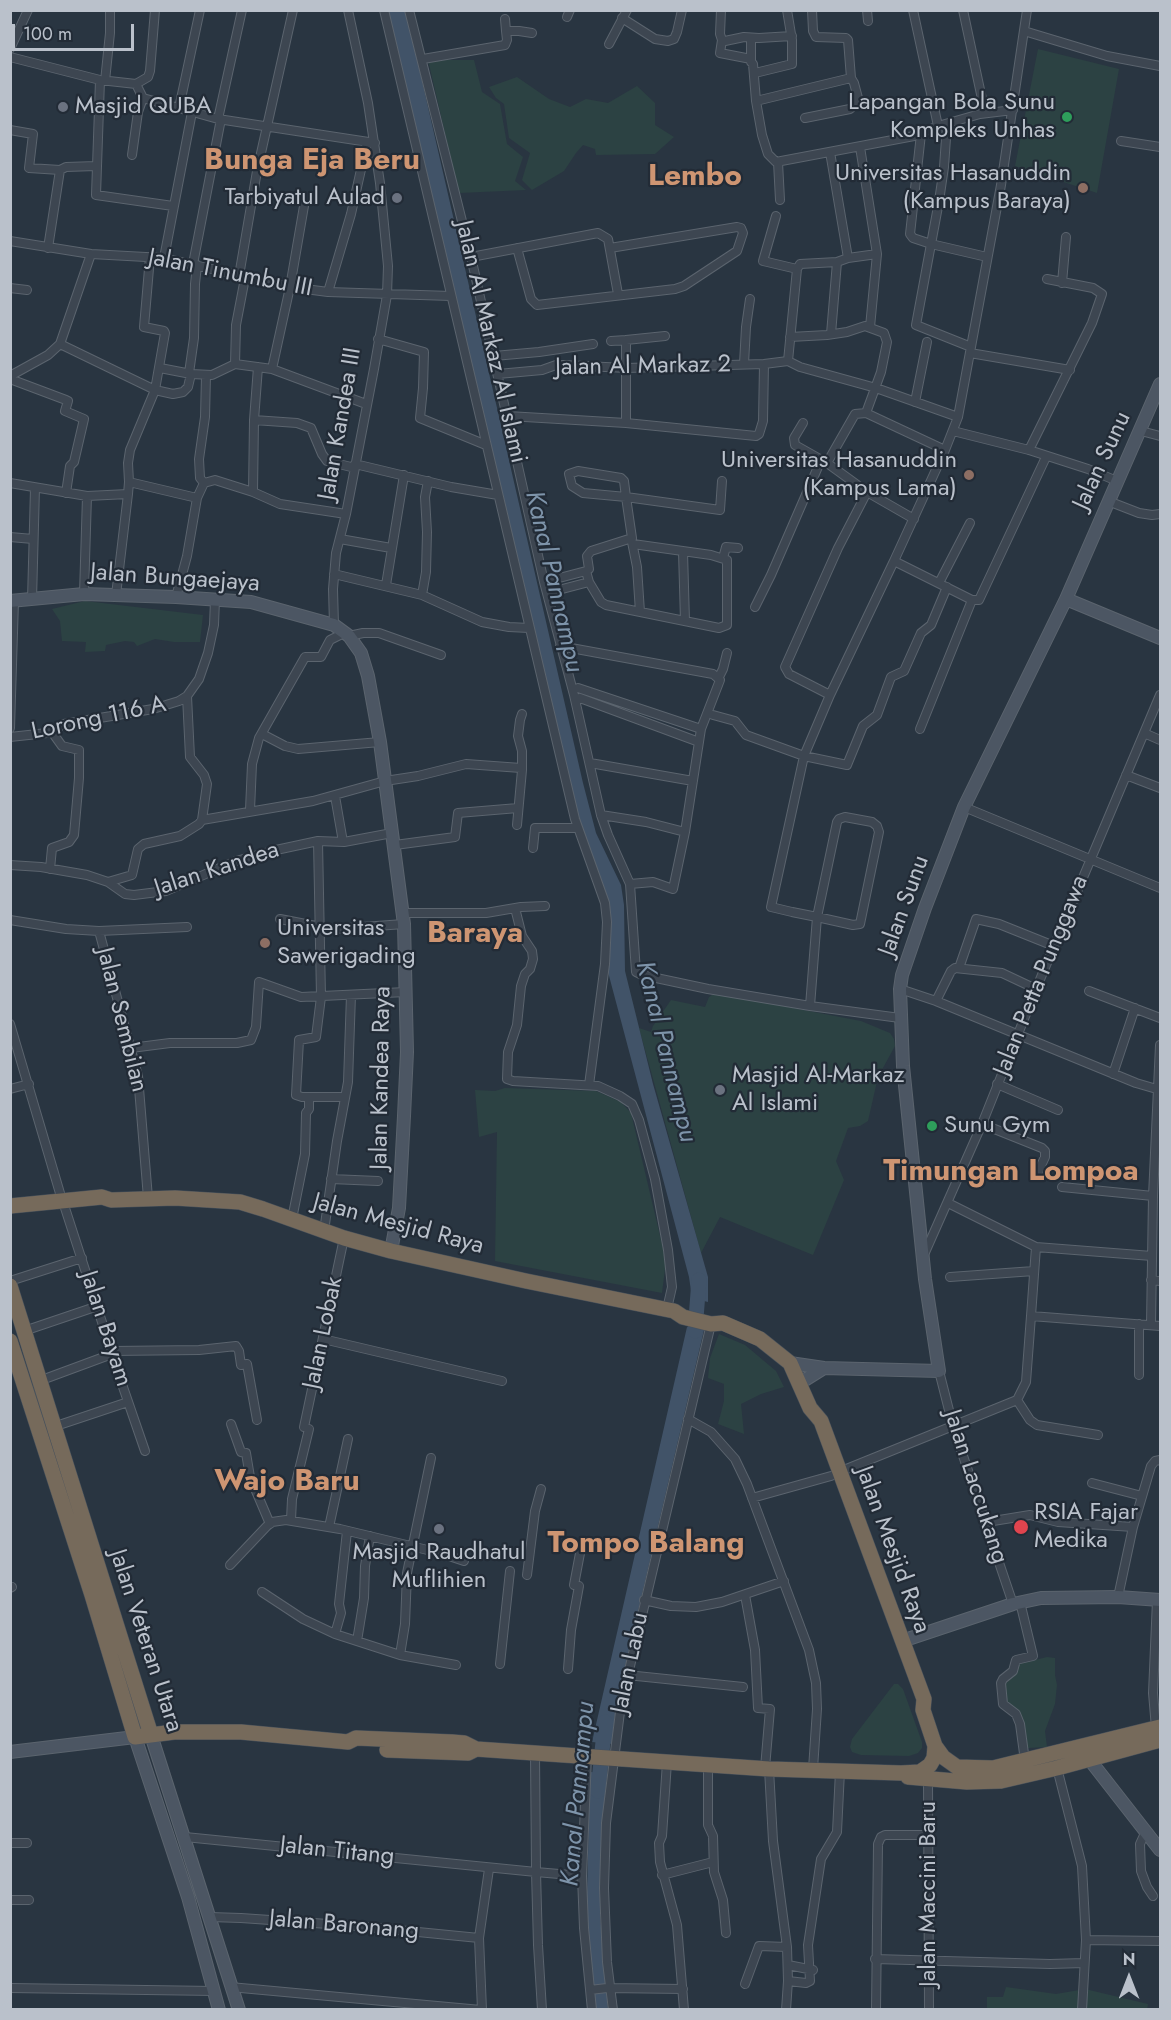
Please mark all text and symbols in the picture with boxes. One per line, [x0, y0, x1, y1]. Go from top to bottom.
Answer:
scale bar [15, 12, 136, 50]
text: 100 m [23, 21, 72, 47]
place label: Lapangan Bola Sunu Kompleks Unhas [848, 89, 1055, 145]
place label: Masjid QUBA [75, 93, 212, 121]
marker: Masjid QUBA [56, 100, 70, 114]
marker: Lapangan Bola Sunu Kompleks Unhas [1060, 110, 1074, 124]
district label: Bunga Eja Beru [204, 144, 420, 180]
district label: Lembo [648, 160, 742, 196]
place label: Universitas Hasanuddin (Kampus Baraya) [835, 160, 1071, 216]
marker: Universitas Hasanuddin (Kampus Baraya) [1076, 181, 1090, 195]
place label: Tarbiyatul Aulad [225, 184, 385, 212]
marker: Tarbiyatul Aulad [390, 191, 404, 205]
street label: Jalan Al Markaz Al Islami [448, 218, 532, 466]
street label: Jalan Tinumbu III [145, 244, 315, 304]
street label: Jalan Kandea III [313, 346, 369, 502]
street label: Jalan Al Markaz 2 [555, 351, 731, 383]
street label: Jalan Sunu [1068, 407, 1138, 515]
place label: Universitas Hasanuddin (Kampus Lama) [721, 447, 957, 503]
marker: Universitas Hasanuddin (Kampus Lama) [962, 468, 976, 482]
water label: Kanal Pannampu [517, 488, 589, 676]
street label: Jalan Bungaejaya [89, 559, 261, 599]
street label: Lorong 116 A [29, 691, 169, 747]
street label: Jalan Kandea [151, 836, 283, 904]
street label: Jalan Sunu [873, 852, 937, 960]
street label: Jalan Petta Punggawa [989, 872, 1095, 1080]
place label: Universitas Sawerigading [277, 915, 416, 971]
district label: Baraya [427, 917, 523, 953]
marker: Universitas Sawerigading [258, 936, 272, 950]
street label: Jalan Sembilan [89, 945, 153, 1095]
water label: Kanal Pannampu [627, 958, 703, 1146]
street label: Jalan Kandea Raya [366, 986, 398, 1170]
place label: Masjid Al-Markaz Al Islami [732, 1062, 905, 1118]
marker: Masjid Al-Markaz Al Islami [713, 1083, 727, 1097]
place label: Sunu Gym [944, 1112, 1050, 1140]
marker: Sunu Gym [925, 1119, 939, 1133]
district label: Timungan Lompoa [883, 1155, 1139, 1191]
street label: Jalan Mesjid Raya [309, 1188, 487, 1262]
street label: Jalan Bayam [73, 1268, 137, 1390]
street label: Jalan Lobak [298, 1274, 350, 1392]
street label: Jalan Laccukang [937, 1406, 1013, 1568]
street label: Jalan Mesjid Raya [848, 1463, 936, 1637]
district label: Wajo Baru [214, 1465, 360, 1501]
place label: RSIA Fajar Medika [1034, 1499, 1138, 1555]
marker: RSIA Fajar Medika [1012, 1518, 1030, 1536]
marker: Masjid Raudhatul Muflihien [432, 1522, 446, 1536]
district label: Tompo Balang [547, 1527, 745, 1563]
place label: Masjid Raudhatul Muflihien [352, 1539, 526, 1595]
street label: Jalan Veteran Utara [102, 1546, 188, 1736]
street label: Jalan Labu [606, 1610, 656, 1716]
water label: Kanal Pannampu [555, 1700, 603, 1888]
street label: Jalan Maccini Baru [915, 1801, 943, 1987]
street label: Jalan Titang [278, 1832, 396, 1872]
street label: Jalan Baronang [268, 1905, 420, 1947]
north arrow [1099, 1948, 1159, 2008]
text: N [1123, 1948, 1135, 1971]

